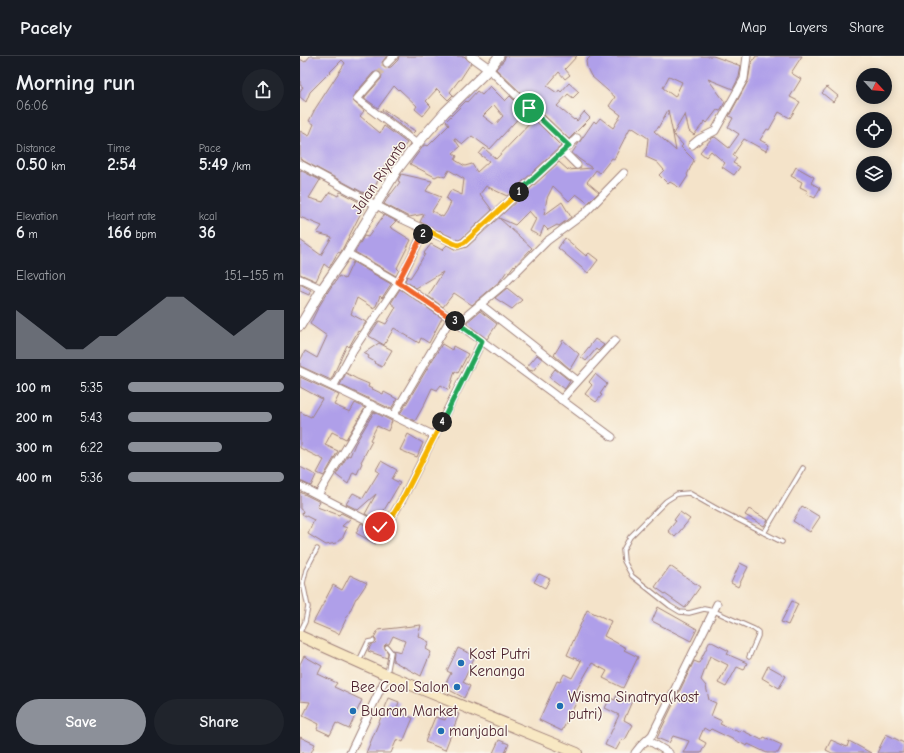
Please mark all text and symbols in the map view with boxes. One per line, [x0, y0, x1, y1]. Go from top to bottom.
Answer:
text: Pacely [20, 17, 72, 39]
text: Map [740, 19, 767, 36]
text: Layers [789, 19, 827, 36]
text: Share [849, 19, 884, 36]
north arrow [856, 68, 892, 104]
map controls [856, 68, 892, 192]
button: share [242, 69, 284, 111]
text: Morning run [16, 70, 135, 96]
pin [512, 91, 546, 125]
icon: arrive [518, 97, 540, 119]
text: 06:06 [16, 98, 48, 113]
button: locate [856, 112, 892, 148]
street label: Jalan Riyanto [348, 136, 410, 218]
text: Distance [16, 142, 55, 155]
text: Time [107, 142, 130, 155]
text: Pace [199, 142, 221, 155]
text: 0.50 [16, 155, 48, 174]
text: 2:54 [107, 155, 136, 174]
text: 5:49 [199, 155, 228, 174]
button: layers [856, 156, 892, 192]
text: km [48, 160, 66, 173]
text: /km [228, 160, 251, 173]
pin: 1 [509, 182, 529, 202]
text: 1 [517, 185, 521, 198]
text: Elevation [16, 210, 58, 223]
text: Heart rate [107, 210, 156, 223]
text: kcal [199, 210, 217, 223]
text: 6 [16, 223, 25, 242]
text: 166 [107, 223, 132, 242]
text: 36 [199, 223, 216, 242]
pin: 2 [413, 224, 433, 244]
text: 2 [420, 227, 426, 240]
text: m [25, 228, 38, 241]
text: bpm [132, 228, 156, 241]
text: Elevation [16, 268, 66, 283]
text: 151–155 m [225, 268, 284, 283]
pin: 3 [445, 311, 465, 331]
text: 3 [452, 314, 458, 327]
text: 100 m [16, 380, 51, 395]
text: 5:35 [80, 380, 103, 395]
text: 200 m [16, 410, 52, 425]
text: 5:43 [80, 410, 102, 425]
pin: 4 [432, 412, 452, 432]
text: 4 [439, 415, 445, 428]
text: 300 m [16, 440, 52, 455]
text: 6:22 [80, 440, 103, 455]
text: 400 m [16, 470, 52, 485]
text: 5:36 [80, 470, 103, 485]
pin [363, 510, 397, 544]
icon: check [369, 516, 391, 538]
place label: Kost Putri Kenanga [469, 645, 531, 680]
marker: Kost Putri Kenanga [456, 658, 466, 668]
place label: Bee Cool Salon [351, 678, 449, 696]
marker: Bee Cool Salon [452, 682, 462, 692]
place label: Wisma Sinatrya(kost putri) [568, 688, 699, 723]
button: Save [16, 699, 146, 745]
button: Share [154, 699, 284, 745]
marker: Wisma Sinatrya(kost putri) [555, 701, 565, 711]
place label: Buaran Market [361, 702, 458, 720]
marker: Buaran Market [348, 706, 358, 716]
place label: manjabal [449, 722, 508, 740]
marker: manjabal [436, 726, 446, 736]

